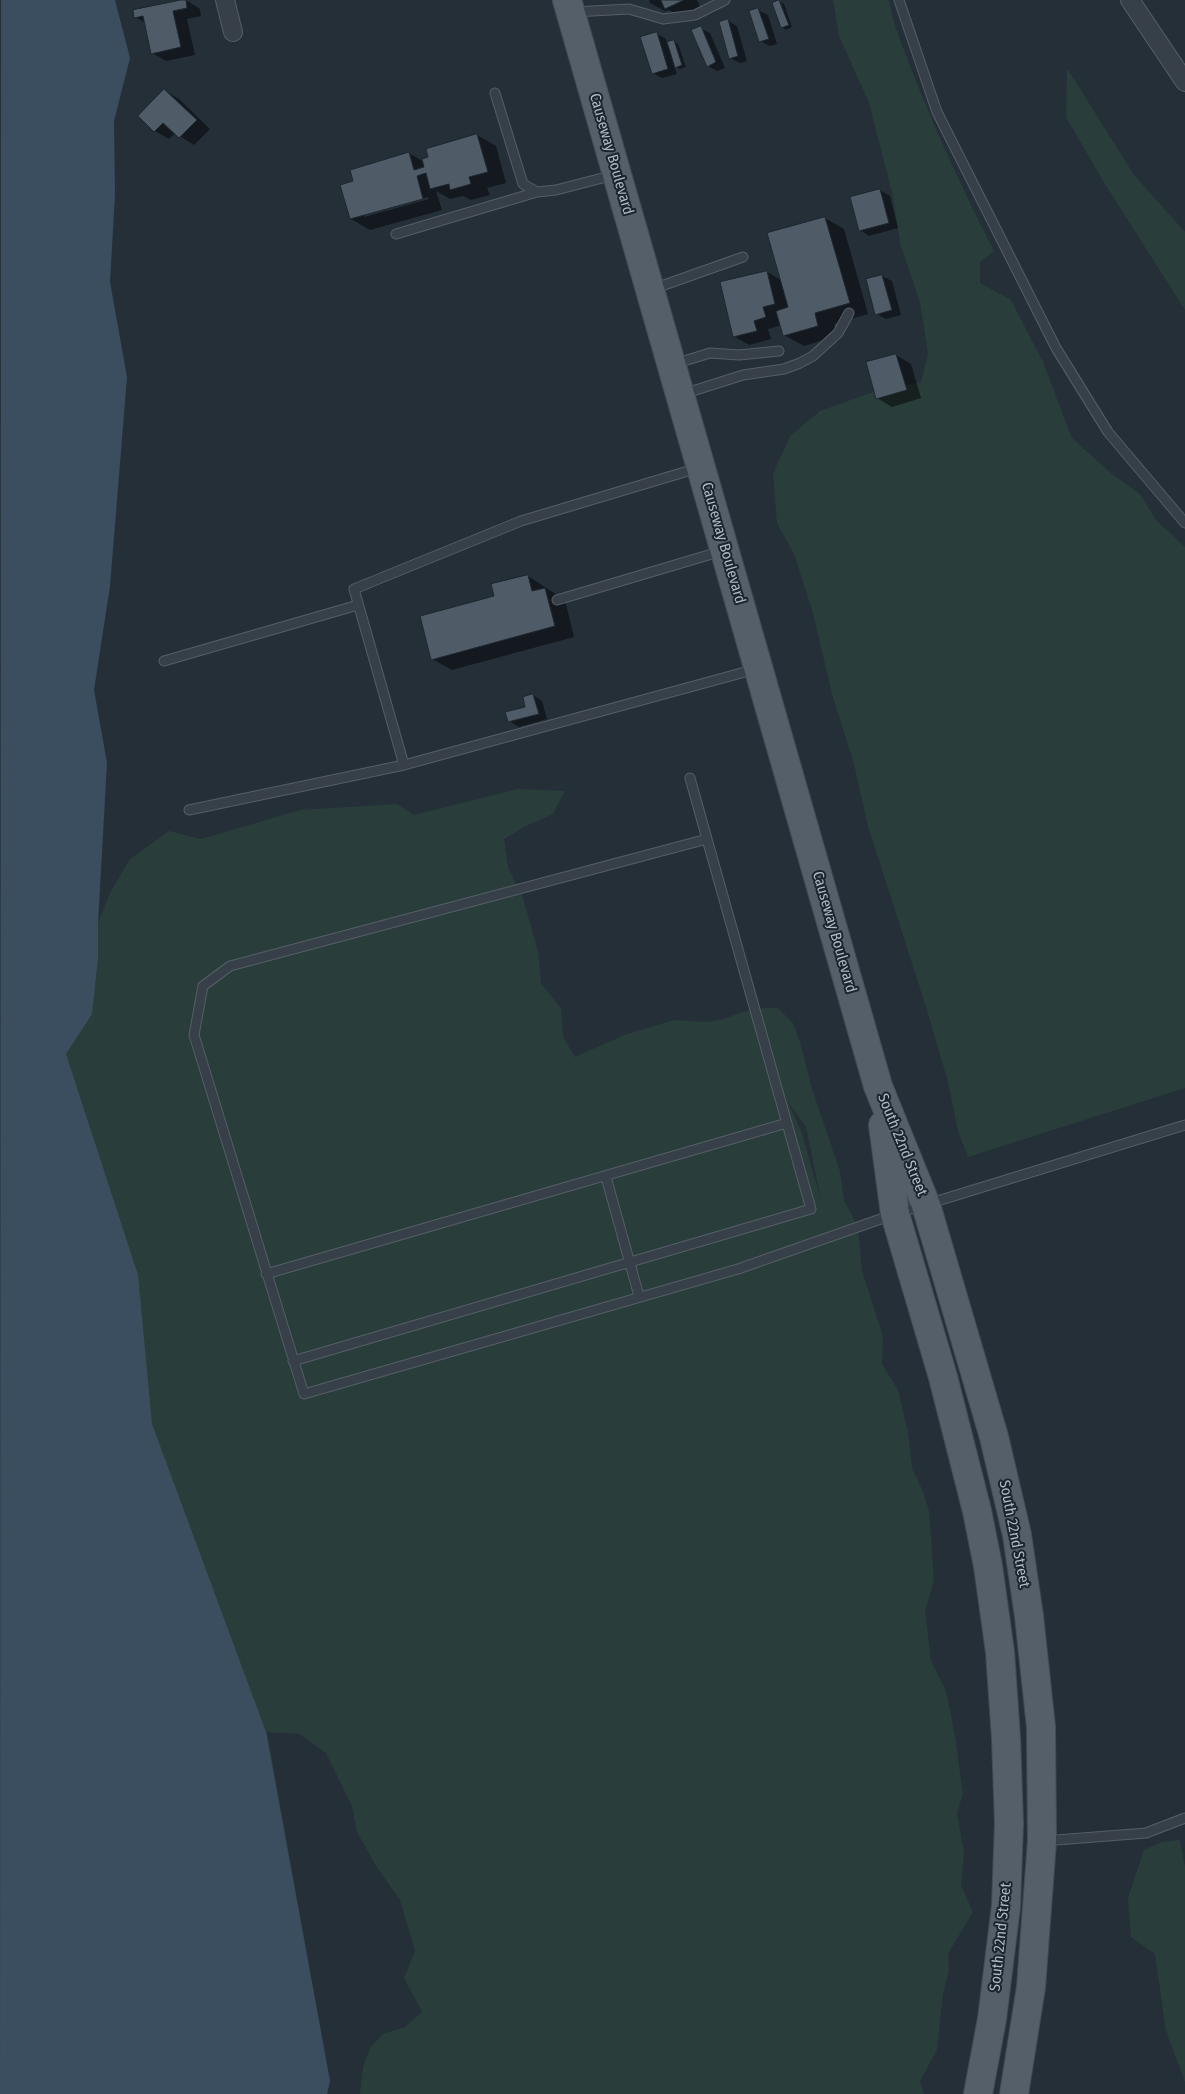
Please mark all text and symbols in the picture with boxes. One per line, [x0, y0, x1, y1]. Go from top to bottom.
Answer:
street label: Causeway Boulevard [585, 91, 637, 217]
street label: Causeway Boulevard [697, 480, 749, 606]
street label: Causeway Boulevard [808, 869, 860, 995]
street label: South 22nd Street [873, 1091, 931, 1199]
street label: South 22nd Street [995, 1479, 1033, 1589]
street label: South 22nd Street [986, 1882, 1016, 1992]

